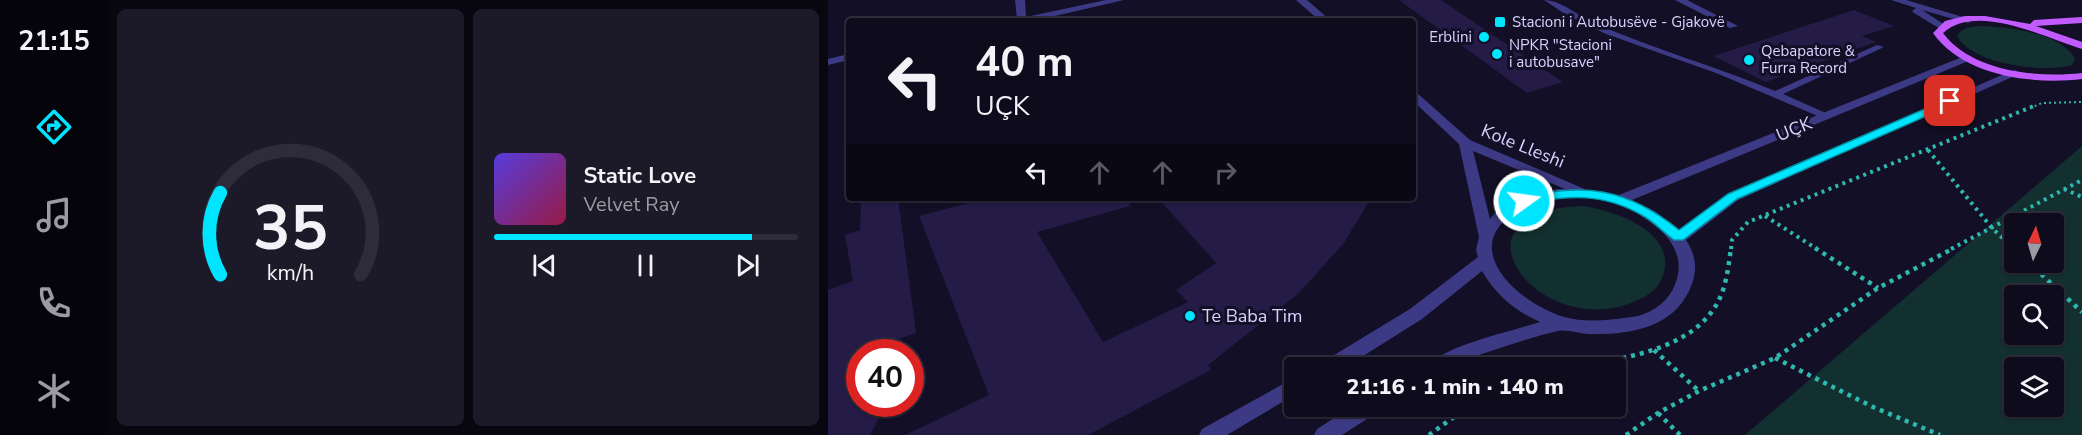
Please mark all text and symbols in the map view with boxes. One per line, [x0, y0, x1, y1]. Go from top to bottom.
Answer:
place label: Stacioni i Autobusëve - Gjakovë [1512, 12, 1725, 32]
marker: Stacioni i Autobusëve - Gjakovë [1493, 15, 1507, 29]
text: 21:15 [18, 23, 90, 60]
place label: Erblini [1429, 27, 1472, 47]
marker: Erblini [1477, 30, 1491, 44]
text: 40 m [975, 34, 1074, 91]
place label: NPKR "Stacioni i autobusave" [1509, 35, 1612, 72]
place label: Qebapatore & Furra Record [1761, 41, 1855, 78]
icon: left [876, 42, 954, 120]
marker: NPKR "Stacioni i autobusave" [1490, 47, 1504, 61]
marker: Qebapatore & Furra Record [1742, 53, 1756, 67]
pin [1924, 75, 1975, 126]
icon: arrive [1933, 84, 1966, 117]
text: UÇK [975, 88, 1030, 125]
icon: directions [33, 106, 75, 148]
street label: UÇK [1773, 111, 1816, 147]
street label: Kole Lleshi [1478, 118, 1568, 174]
icon: left [1020, 156, 1053, 189]
icon: ahead [1083, 156, 1116, 189]
icon: ahead [1146, 156, 1179, 189]
icon: right [1209, 156, 1242, 189]
text: Static Love [584, 161, 696, 191]
position arrow [1492, 169, 1556, 233]
text: 35 [253, 186, 328, 271]
text: Velvet Ray [584, 191, 680, 218]
icon: music [33, 194, 75, 236]
north arrow [2004, 213, 2064, 273]
map controls [2004, 213, 2064, 417]
icon: previous [528, 249, 561, 282]
icon: pause [629, 249, 662, 282]
icon: next [731, 249, 764, 282]
text: km/h [267, 258, 314, 288]
icon: phone [33, 282, 75, 324]
button: search [2004, 285, 2064, 345]
place label: Te Baba Tim [1202, 304, 1302, 328]
marker: Te Baba Tim [1183, 309, 1197, 323]
speed limit sign: 40 [846, 339, 924, 417]
button: layers [2004, 357, 2064, 417]
icon: climate [33, 370, 75, 412]
text: 21:16 · 1 min · 140 m [1346, 372, 1564, 402]

